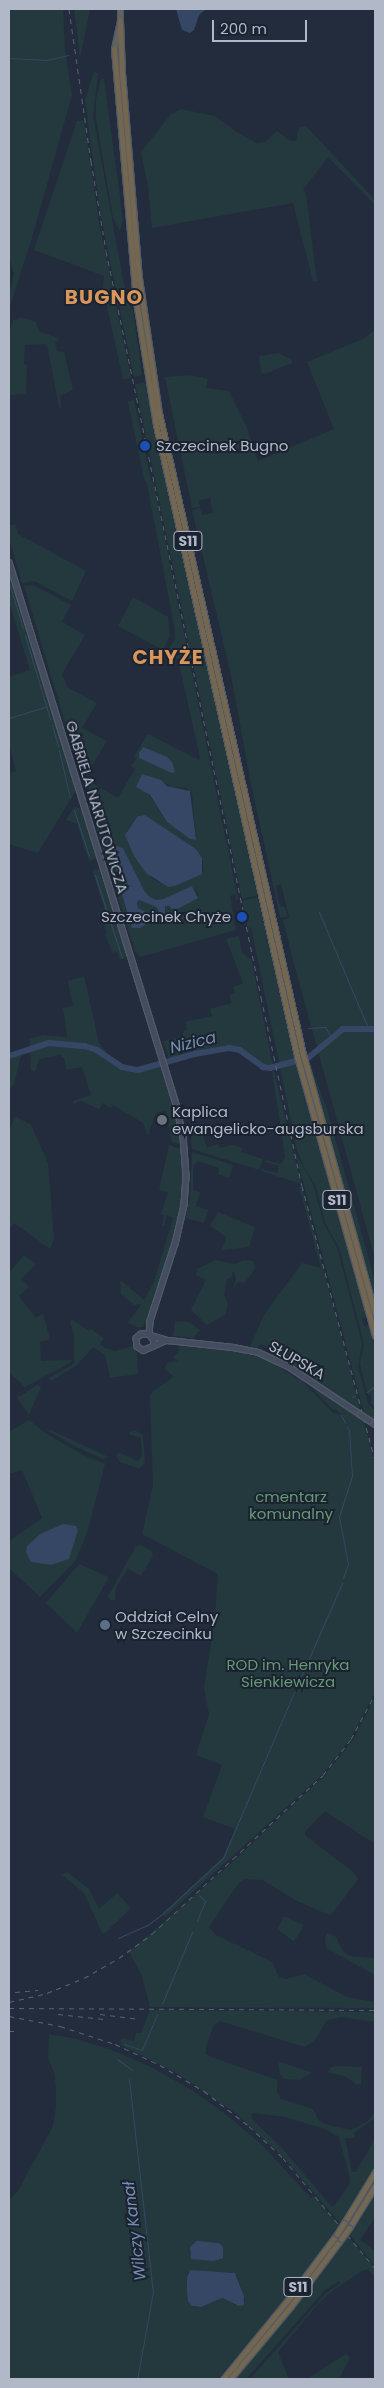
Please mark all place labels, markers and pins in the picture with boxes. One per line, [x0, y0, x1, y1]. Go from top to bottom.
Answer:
place label: Szczecinek Bugno [156, 437, 288, 455]
marker: Szczecinek Bugno [138, 439, 152, 453]
place label: Szczecinek Chyże [101, 908, 231, 926]
marker: Szczecinek Chyże [235, 910, 249, 924]
place label: Kaplica ewangelicko-augsburska [172, 1102, 364, 1137]
marker: Kaplica ewangelicko-augsburska [156, 1114, 168, 1126]
place label: Oddział Celny w Szczecinku [115, 1607, 218, 1642]
marker: Oddział Celny w Szczecinku [99, 1619, 111, 1631]

